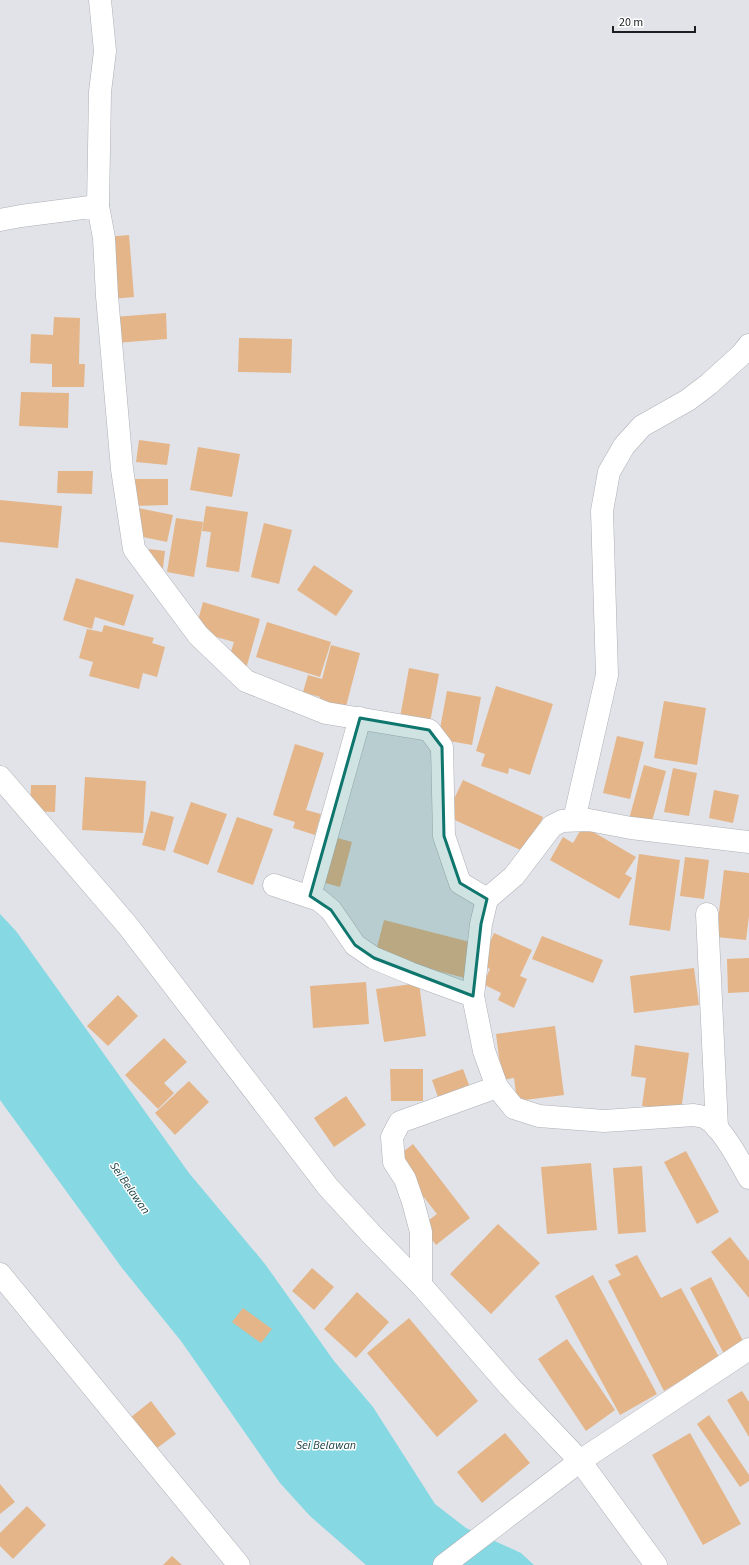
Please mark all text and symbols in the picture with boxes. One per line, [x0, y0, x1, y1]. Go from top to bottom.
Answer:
scale bar [613, 8, 695, 34]
text: 20 m [619, 14, 643, 31]
water label: Sei Belawan [105, 1159, 154, 1218]
water label: Sei Belawan [296, 1437, 356, 1454]

